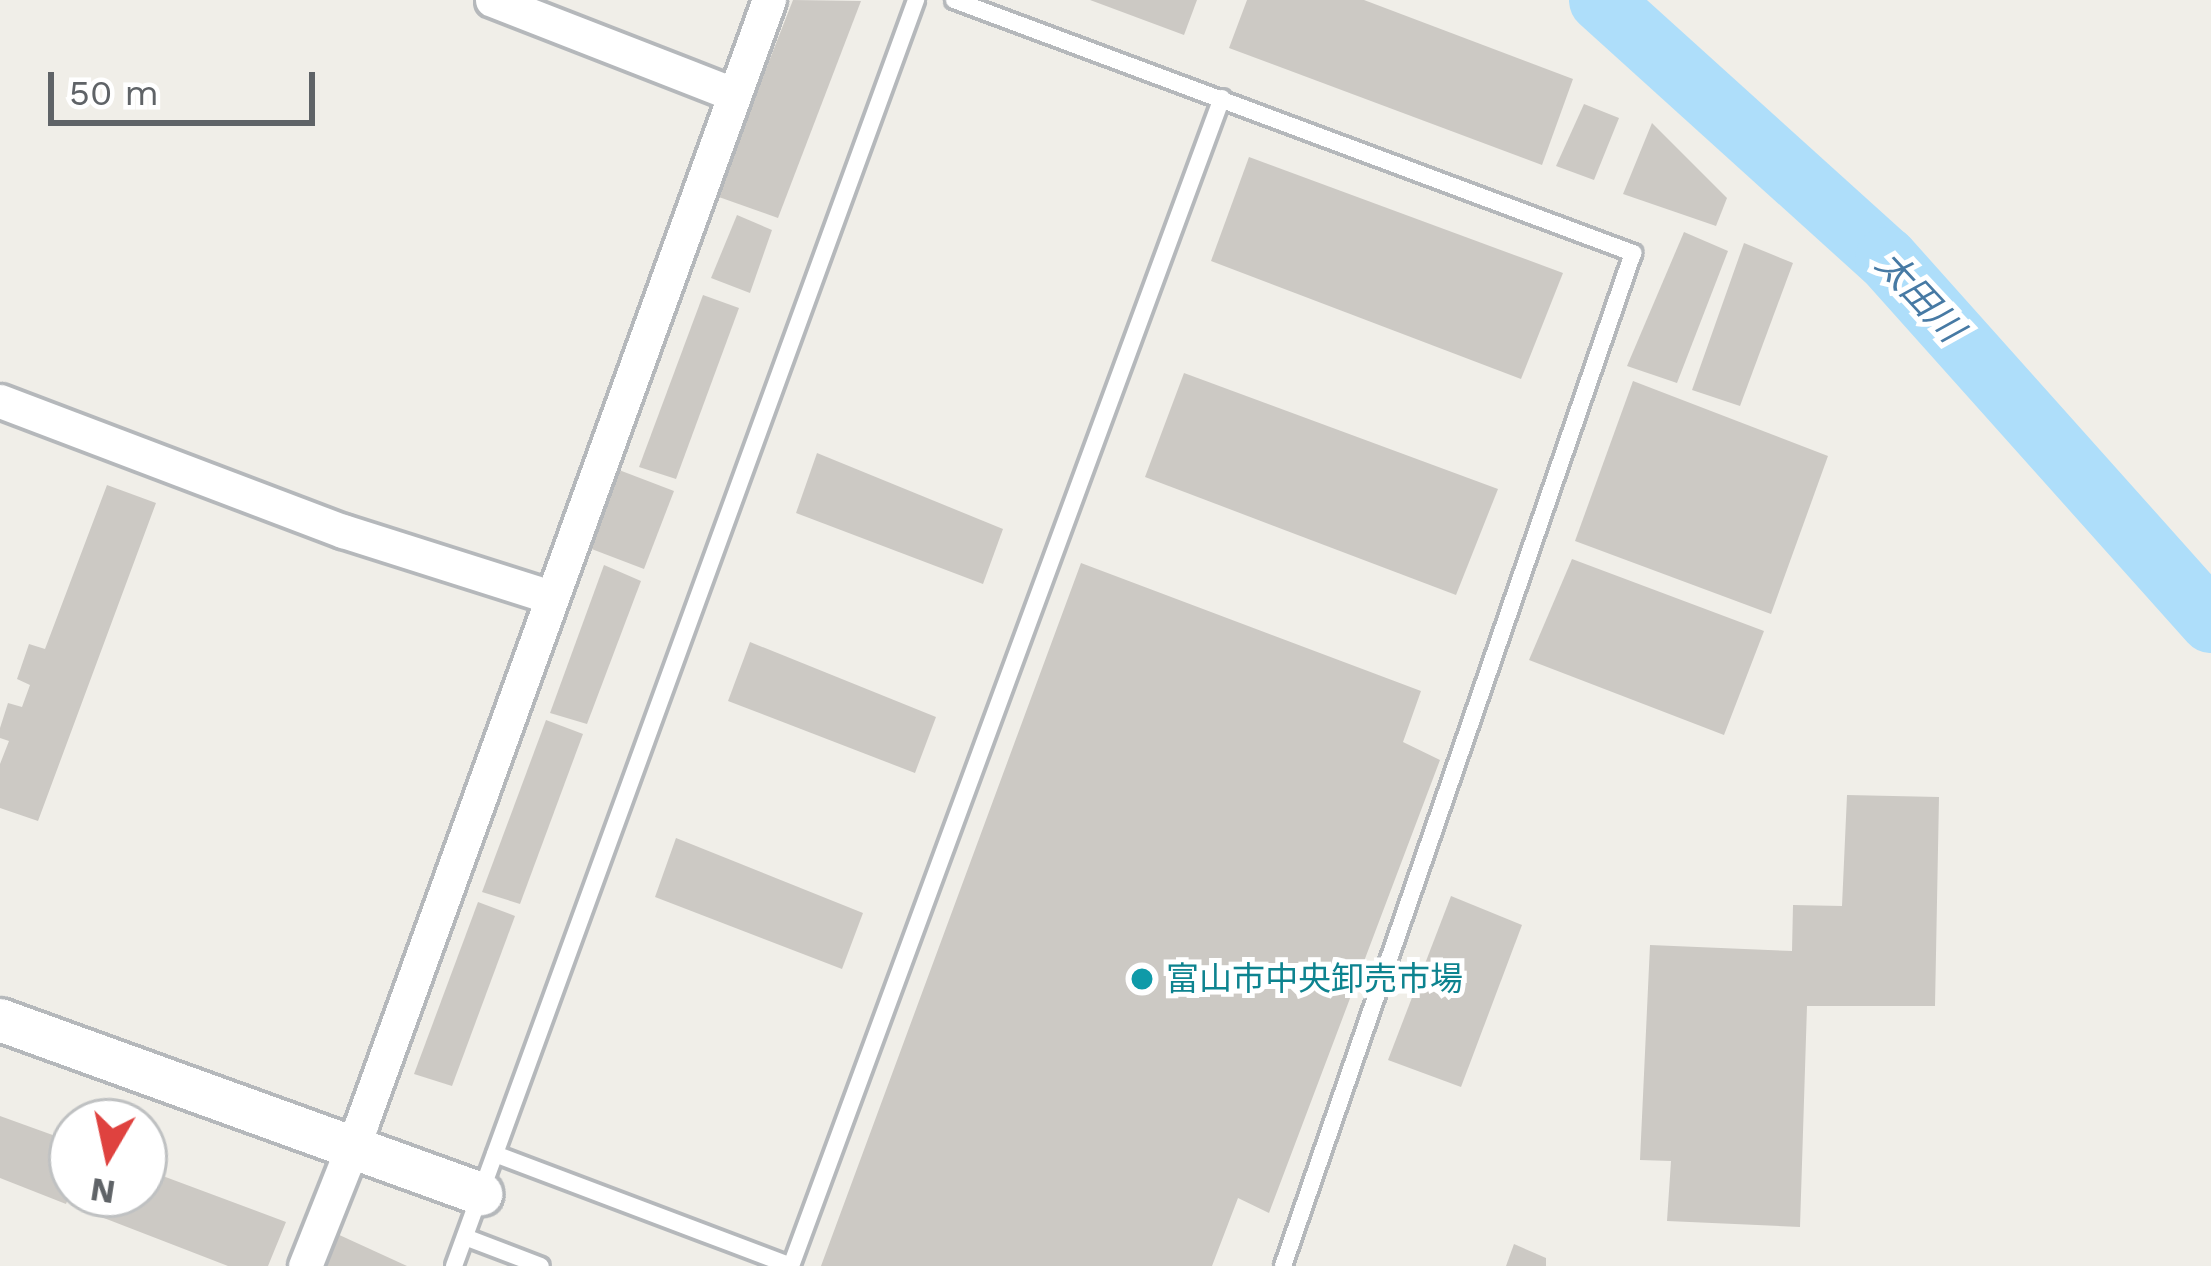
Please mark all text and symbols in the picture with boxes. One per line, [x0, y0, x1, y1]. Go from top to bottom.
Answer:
scale bar [54, 48, 321, 122]
text: 50 m [69, 72, 159, 114]
water label: 太田川 [1866, 243, 1972, 351]
place label: 富山市中央卸売市場 [1166, 959, 1463, 999]
marker: 富山市中央卸売市場 [1129, 966, 1155, 992]
north arrow [48, 1098, 168, 1218]
text: N [88, 1170, 118, 1212]

